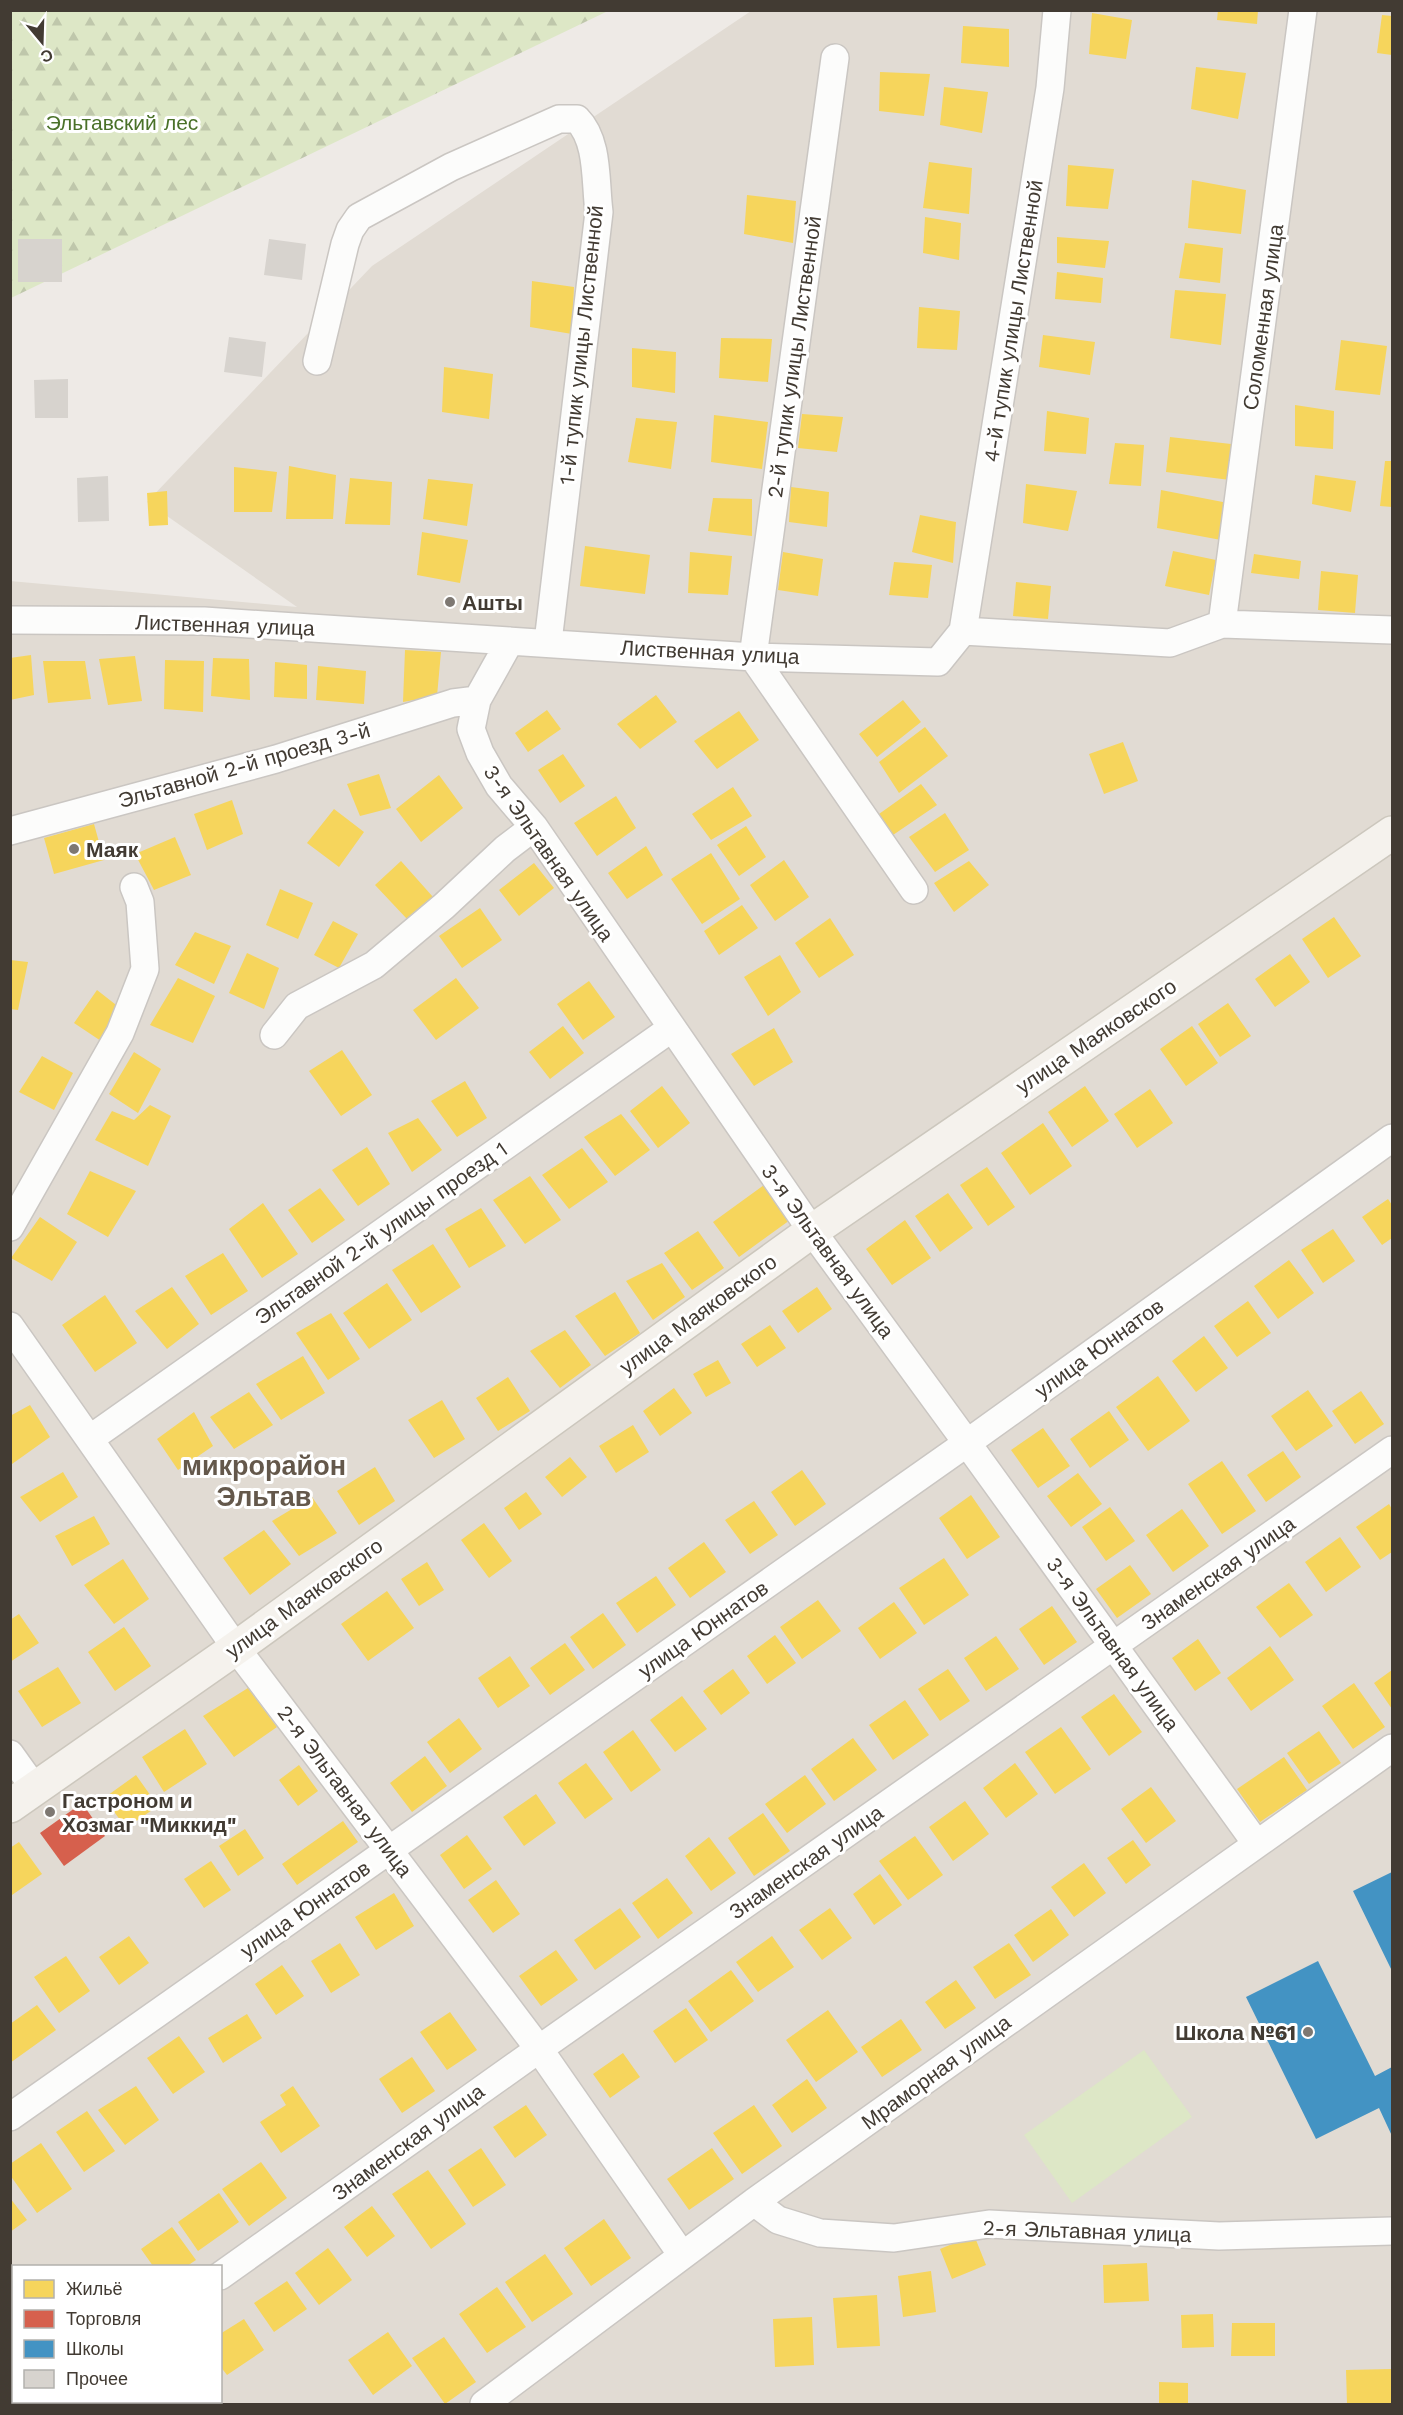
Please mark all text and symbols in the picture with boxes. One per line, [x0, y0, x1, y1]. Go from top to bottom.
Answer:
north arrow [12, 12, 72, 72]
text: С [38, 45, 55, 67]
park label: Эльтавский лес [46, 110, 198, 135]
street label: 4-й тупик улицы Лиственной [978, 178, 1048, 464]
street label: 1-й тупик улицы Лиственной [554, 204, 608, 486]
street label: 2-й тупик улицы Лиственной [762, 214, 826, 500]
street label: Соломенная улица [1238, 222, 1288, 412]
place label: Ашты [462, 590, 523, 615]
marker: Ашты [443, 595, 457, 609]
street label: Лиственная улица [135, 609, 315, 641]
street label: Лиственная улица [620, 635, 801, 669]
street label: Эльтавной 2-й проезд 3-й [115, 717, 373, 813]
street label: 3-я Эльтавная улица [479, 760, 619, 946]
place label: Маяк [86, 837, 139, 862]
marker: Маяк [67, 842, 81, 856]
street label: улица Маяковского [1011, 973, 1181, 1099]
street label: Эльтавной 2-й улицы проезд 1 [250, 1136, 512, 1330]
street label: 3-я Эльтавная улица [756, 1159, 900, 1343]
street label: улица Маяковского [615, 1249, 781, 1379]
street label: улица Юннатов [1030, 1293, 1168, 1403]
district label: микрорайон Эльтав [182, 1450, 346, 1513]
street label: Знаменская улица [1136, 1510, 1300, 1635]
street label: улица Маяковского [221, 1533, 387, 1663]
street label: 3-я Эльтавная улица [1041, 1552, 1185, 1736]
street label: улица Юннатов [633, 1575, 773, 1683]
street label: 2-я Эльтавная улица [272, 1700, 418, 1882]
place label: Гастроном и Хозмаг "Миккид" [62, 1788, 236, 1837]
street label: Знаменская улица [724, 1799, 888, 1924]
marker: Гастроном и Хозмаг "Миккид" [43, 1805, 57, 1819]
street label: улица Юннатов [235, 1855, 375, 1963]
street label: Мраморная улица [857, 2009, 1016, 2134]
place label: Школа №61 [1175, 2020, 1296, 2045]
marker: Школа №61 [1301, 2025, 1315, 2039]
street label: Знаменская улица [327, 2078, 489, 2206]
street label: 2-я Эльтавная улица [982, 2215, 1192, 2247]
legend [12, 2265, 222, 2403]
text: Жильё [66, 2278, 123, 2299]
text: Торговля [66, 2308, 141, 2329]
text: Школы [66, 2338, 124, 2359]
text: Прочее [66, 2368, 128, 2389]

